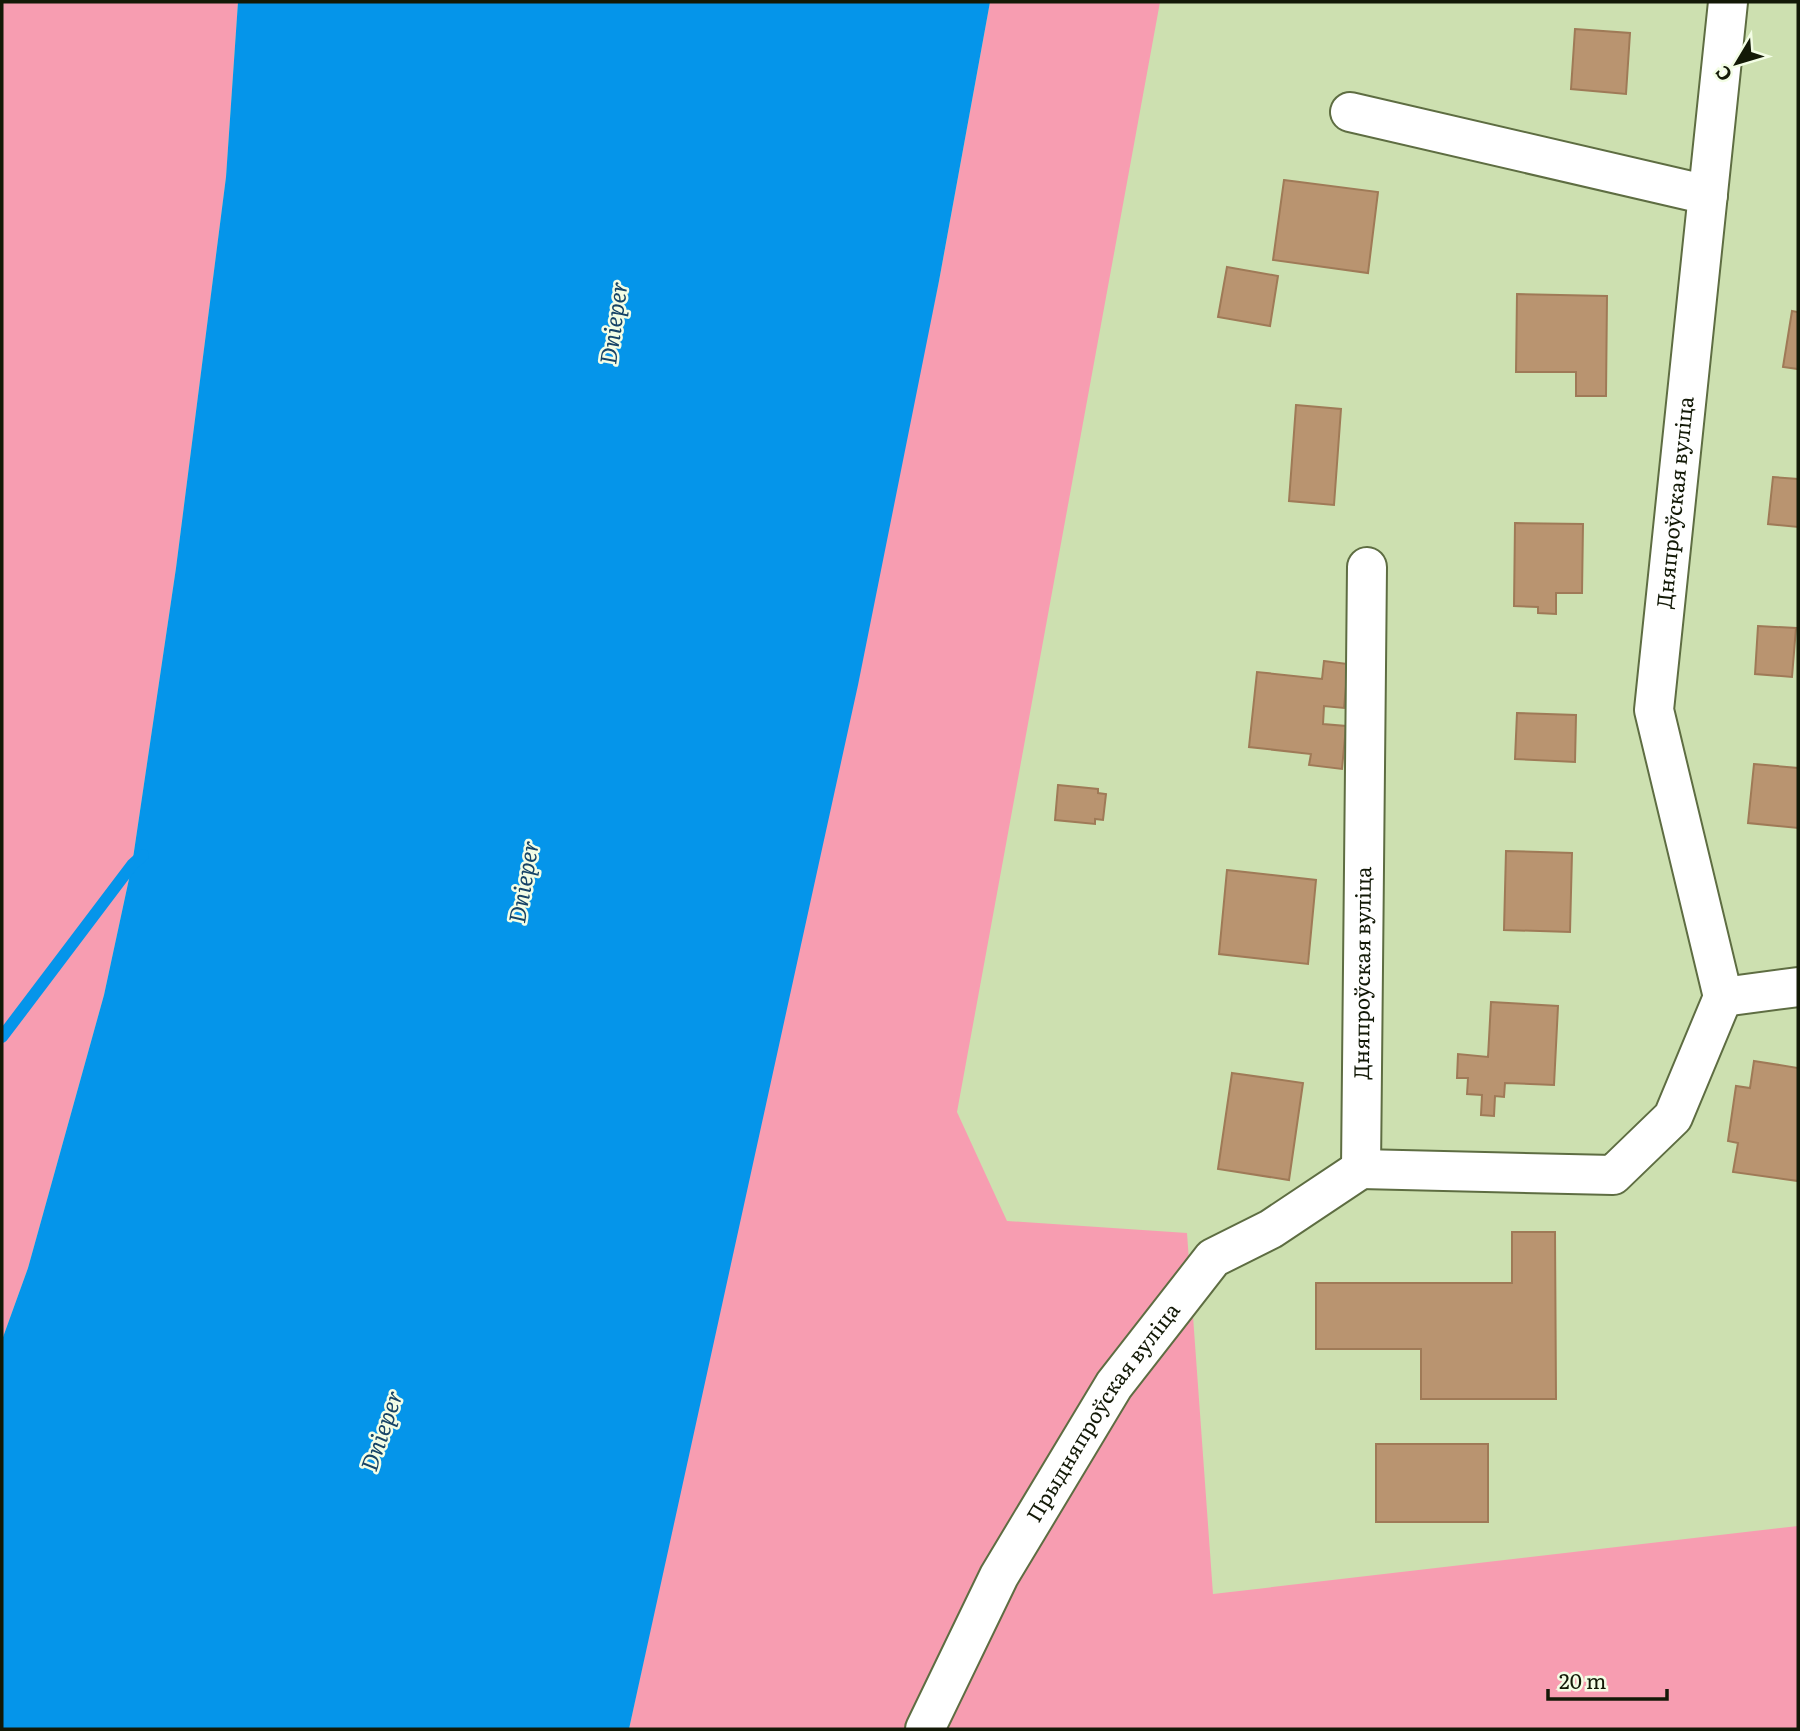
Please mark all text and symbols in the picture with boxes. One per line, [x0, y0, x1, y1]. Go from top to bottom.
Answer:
north arrow [1702, 28, 1772, 98]
text: С [1708, 60, 1738, 88]
water label: Dnieper [589, 279, 635, 366]
street label: Дняпроўская вуліца [1647, 394, 1700, 610]
water label: Dnieper [498, 838, 546, 926]
street label: Дняпроўская вуліца [1344, 866, 1377, 1080]
street label: Прыдняпроўская вуліца [1017, 1294, 1186, 1527]
water label: Dnieper [350, 1385, 410, 1475]
scale bar [1548, 1658, 1667, 1702]
text: 20 m [1559, 1664, 1606, 1695]

